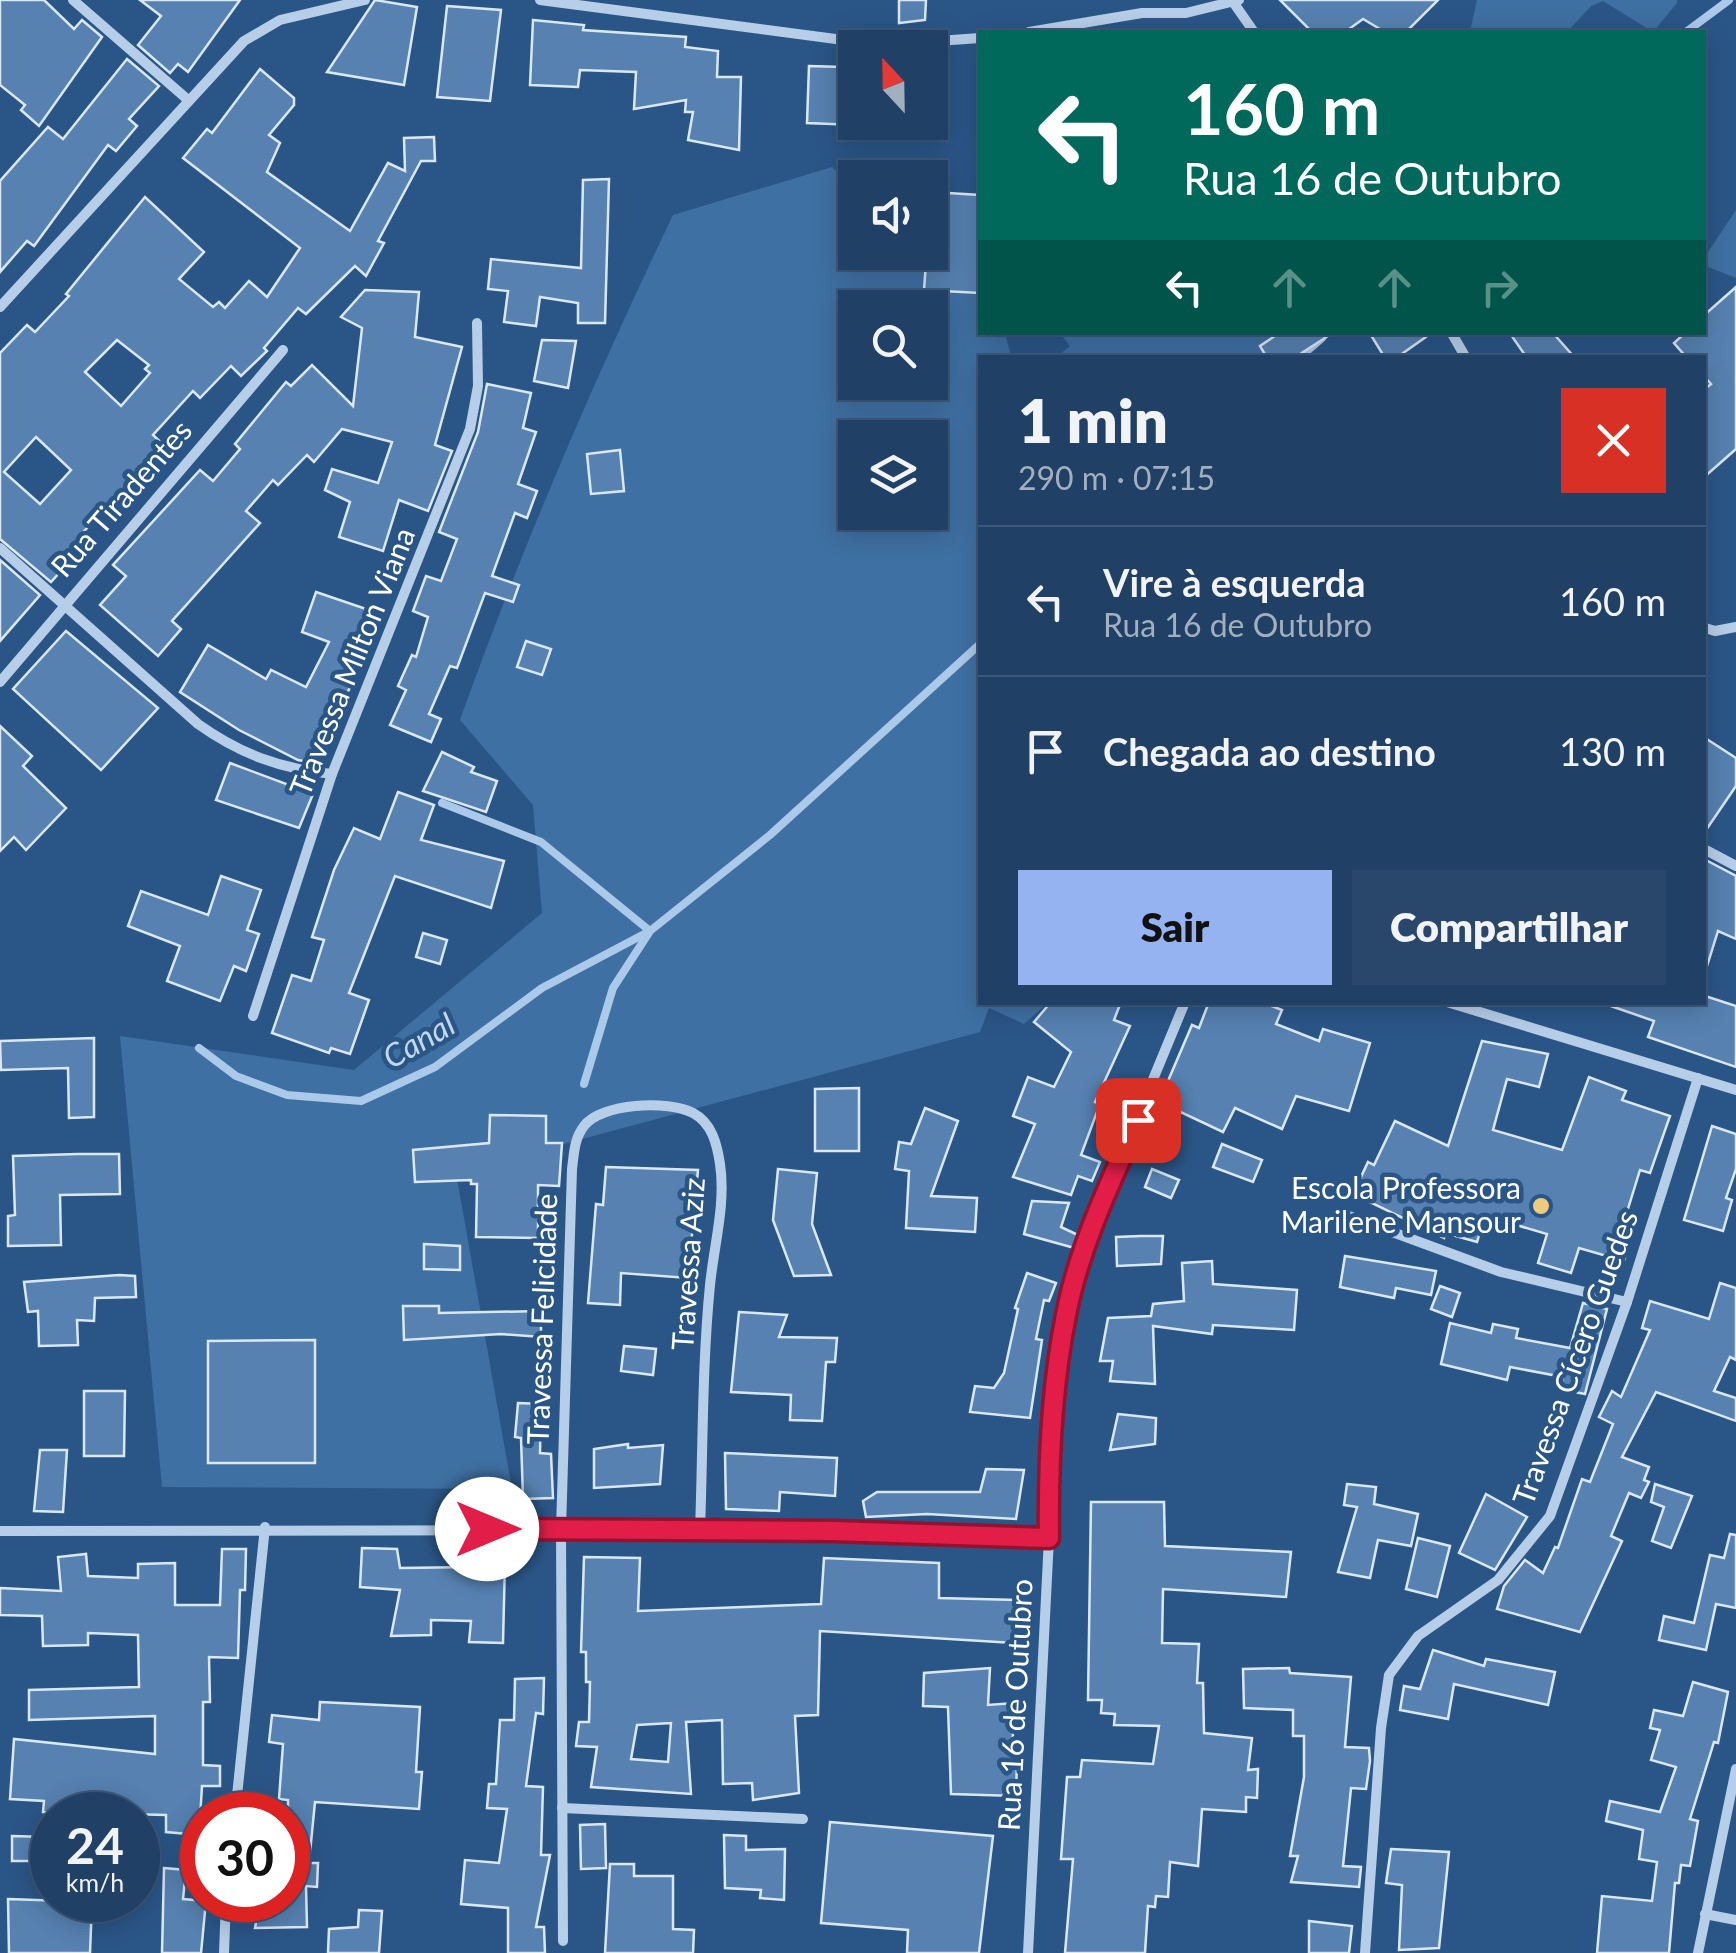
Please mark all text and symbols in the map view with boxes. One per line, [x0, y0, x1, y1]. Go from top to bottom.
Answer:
north arrow [838, 30, 948, 140]
map controls [838, 30, 948, 530]
text: 160 m [1183, 66, 1380, 150]
icon: left [1018, 70, 1148, 200]
text: Rua 16 de Outubro [1183, 151, 1562, 205]
button: sound [838, 160, 948, 270]
icon: left [1157, 260, 1212, 315]
icon: ahead [1262, 260, 1317, 315]
icon: ahead [1367, 260, 1422, 315]
icon: right [1472, 260, 1527, 315]
button: search [838, 290, 948, 400]
text: 1 min [1018, 384, 1168, 456]
button: close [1561, 388, 1666, 493]
street label: Rua Tiradentes [43, 412, 198, 583]
button: layers [838, 420, 948, 530]
text: 290 m · 07:15 [1018, 458, 1215, 497]
street label: Travessa Milton Viana [281, 522, 421, 801]
text: Vire à esquerda [1103, 559, 1366, 605]
icon: left [1018, 574, 1073, 629]
text: 160 m [1559, 578, 1666, 624]
text: Rua 16 de Outubro [1103, 605, 1372, 644]
icon: arrive [1018, 724, 1073, 779]
text: Chegada ao destino [1103, 728, 1436, 774]
text: 130 m [1559, 728, 1666, 774]
button: Sair [1018, 870, 1332, 985]
button: Compartilhar [1352, 870, 1666, 985]
water label: Canal [375, 1004, 461, 1076]
pin [1096, 1078, 1181, 1163]
icon: arrive [1111, 1093, 1166, 1148]
place label: Escola Professora Marilene Mansour [1281, 1169, 1521, 1239]
street label: Travessa Aziz [663, 1176, 711, 1351]
street label: Travessa Felicidade [519, 1193, 563, 1445]
marker: Escola Professora Marilene Mansour [1530, 1195, 1552, 1217]
street label: Travessa Cícero Guedes [1504, 1205, 1644, 1510]
position arrow [435, 1477, 539, 1581]
street label: Rua 16 de Outubro [989, 1578, 1039, 1832]
speed limit sign: 30 [180, 1792, 310, 1922]
text: 24 [66, 1815, 124, 1875]
text: km/h [66, 1867, 124, 1897]

